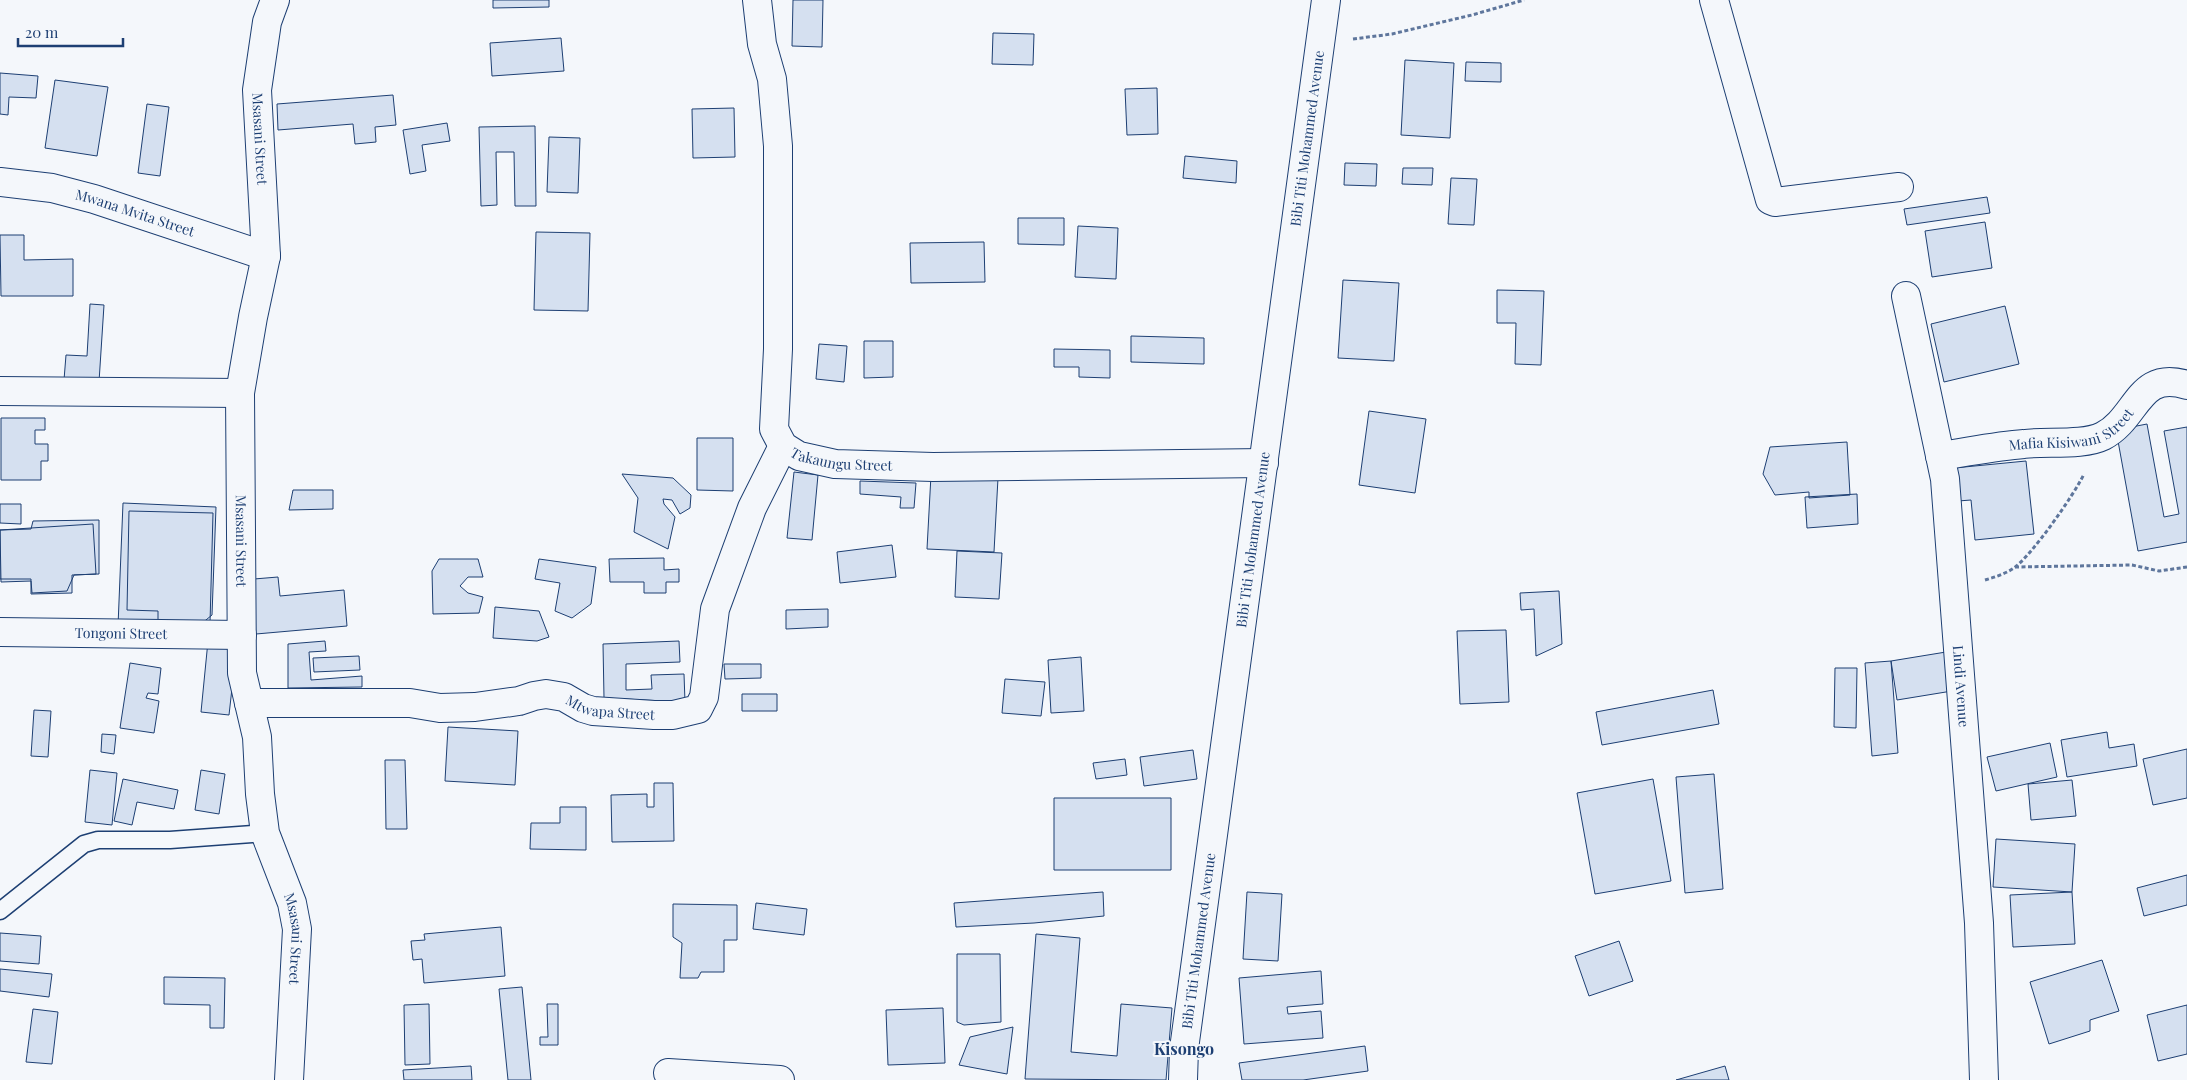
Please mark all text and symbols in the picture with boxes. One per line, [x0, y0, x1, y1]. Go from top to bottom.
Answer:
scale bar [18, 15, 122, 47]
text: 20 m [25, 22, 59, 42]
street label: Bibi Titi Mohammed Avenue [1285, 49, 1328, 227]
street label: Msasani Street [248, 92, 272, 186]
street label: Mwana Mvita Street [73, 185, 198, 241]
street label: Mafia Kisiwani Street [2008, 403, 2138, 454]
street label: Takaungu Street [787, 443, 894, 475]
street label: Bibi Titi Mohammed Avenue [1231, 450, 1274, 629]
street label: Msasani Street [232, 495, 251, 588]
street label: Tongoni Street [75, 623, 168, 643]
street label: Lindi Avenue [1949, 645, 1974, 728]
street label: Mtwapa Street [563, 690, 657, 724]
street label: Bibi Titi Mohammed Avenue [1177, 852, 1219, 1030]
street label: Msasani Street [280, 890, 307, 986]
district label: Kisongo [1154, 1038, 1214, 1059]

